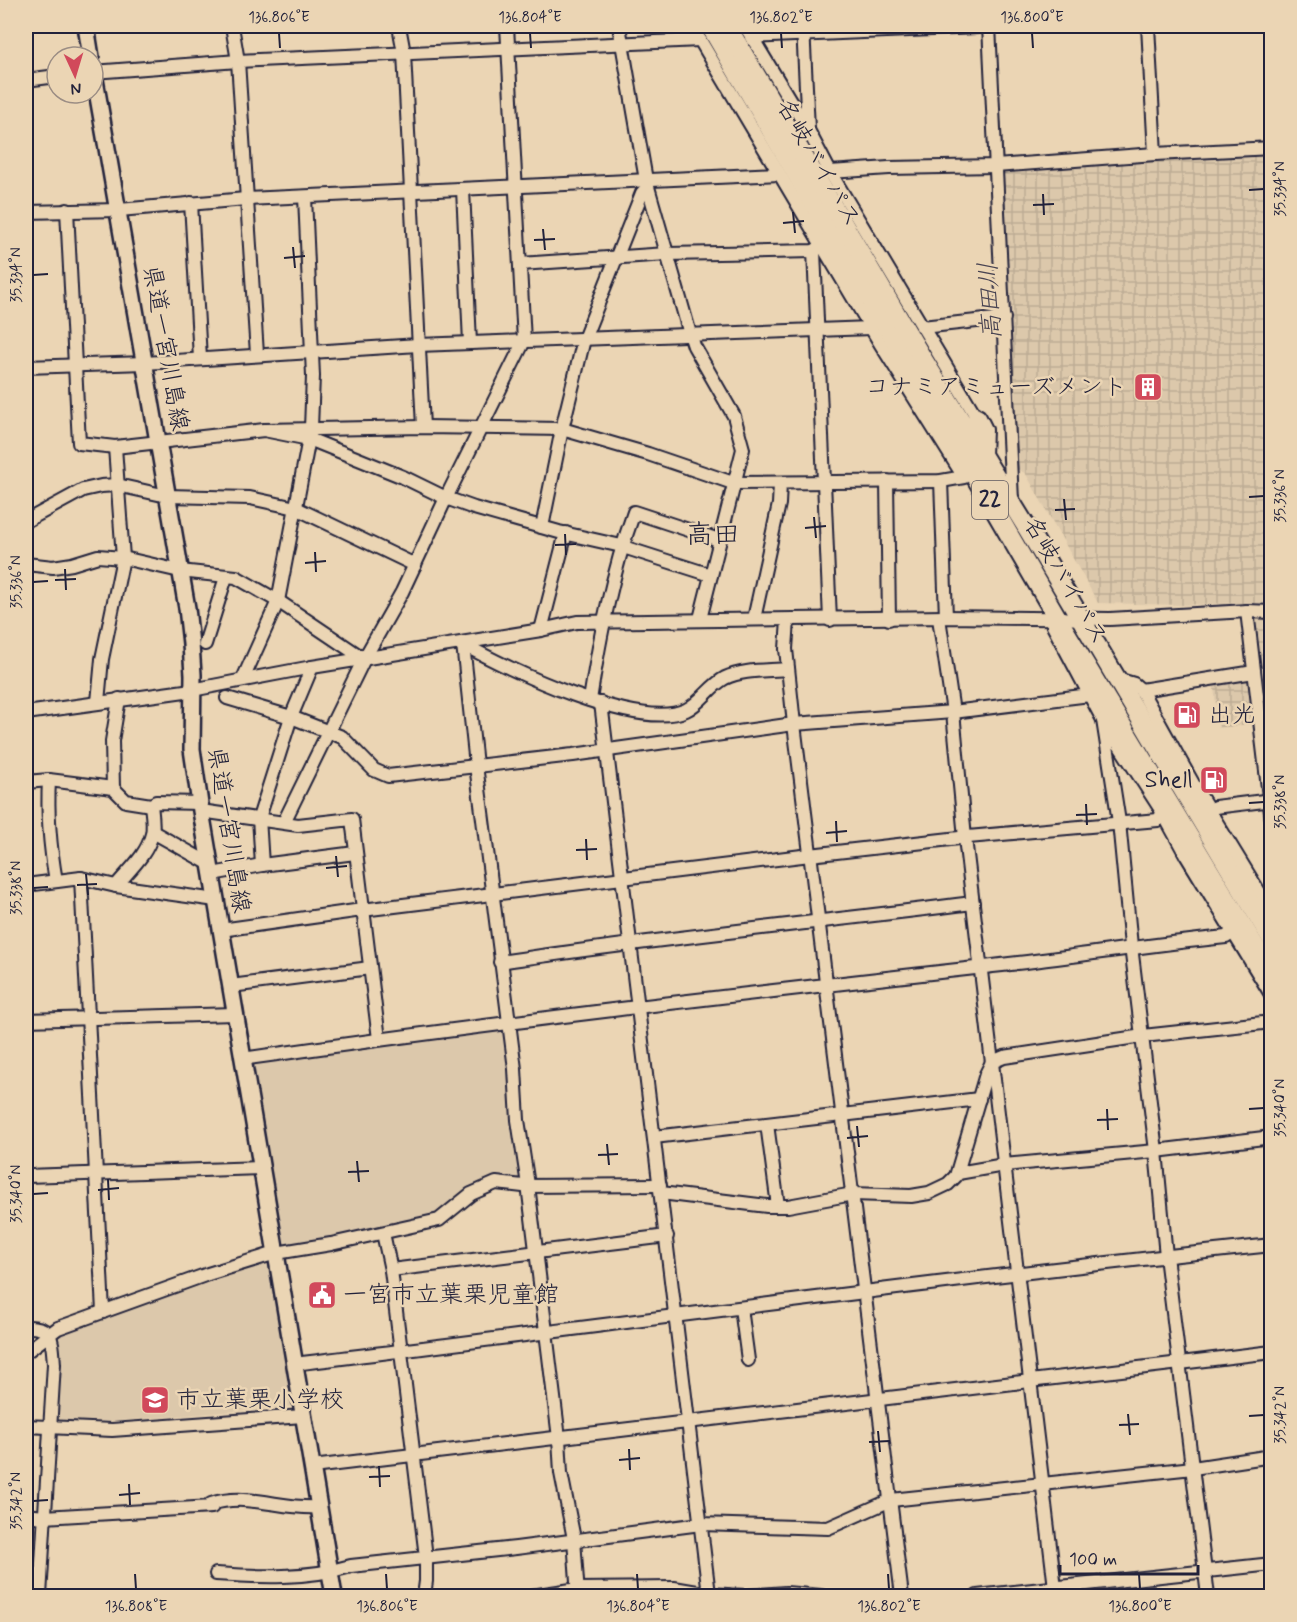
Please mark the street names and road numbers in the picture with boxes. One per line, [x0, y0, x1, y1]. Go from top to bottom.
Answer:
street label: 名岐バイパス [769, 93, 867, 233]
street label: 県道一宮川島線 [135, 263, 195, 433]
road number: 22 [972, 481, 1008, 519]
street label: 名岐バイパス [1016, 511, 1114, 651]
street label: 県道一宮川島線 [200, 745, 256, 915]

